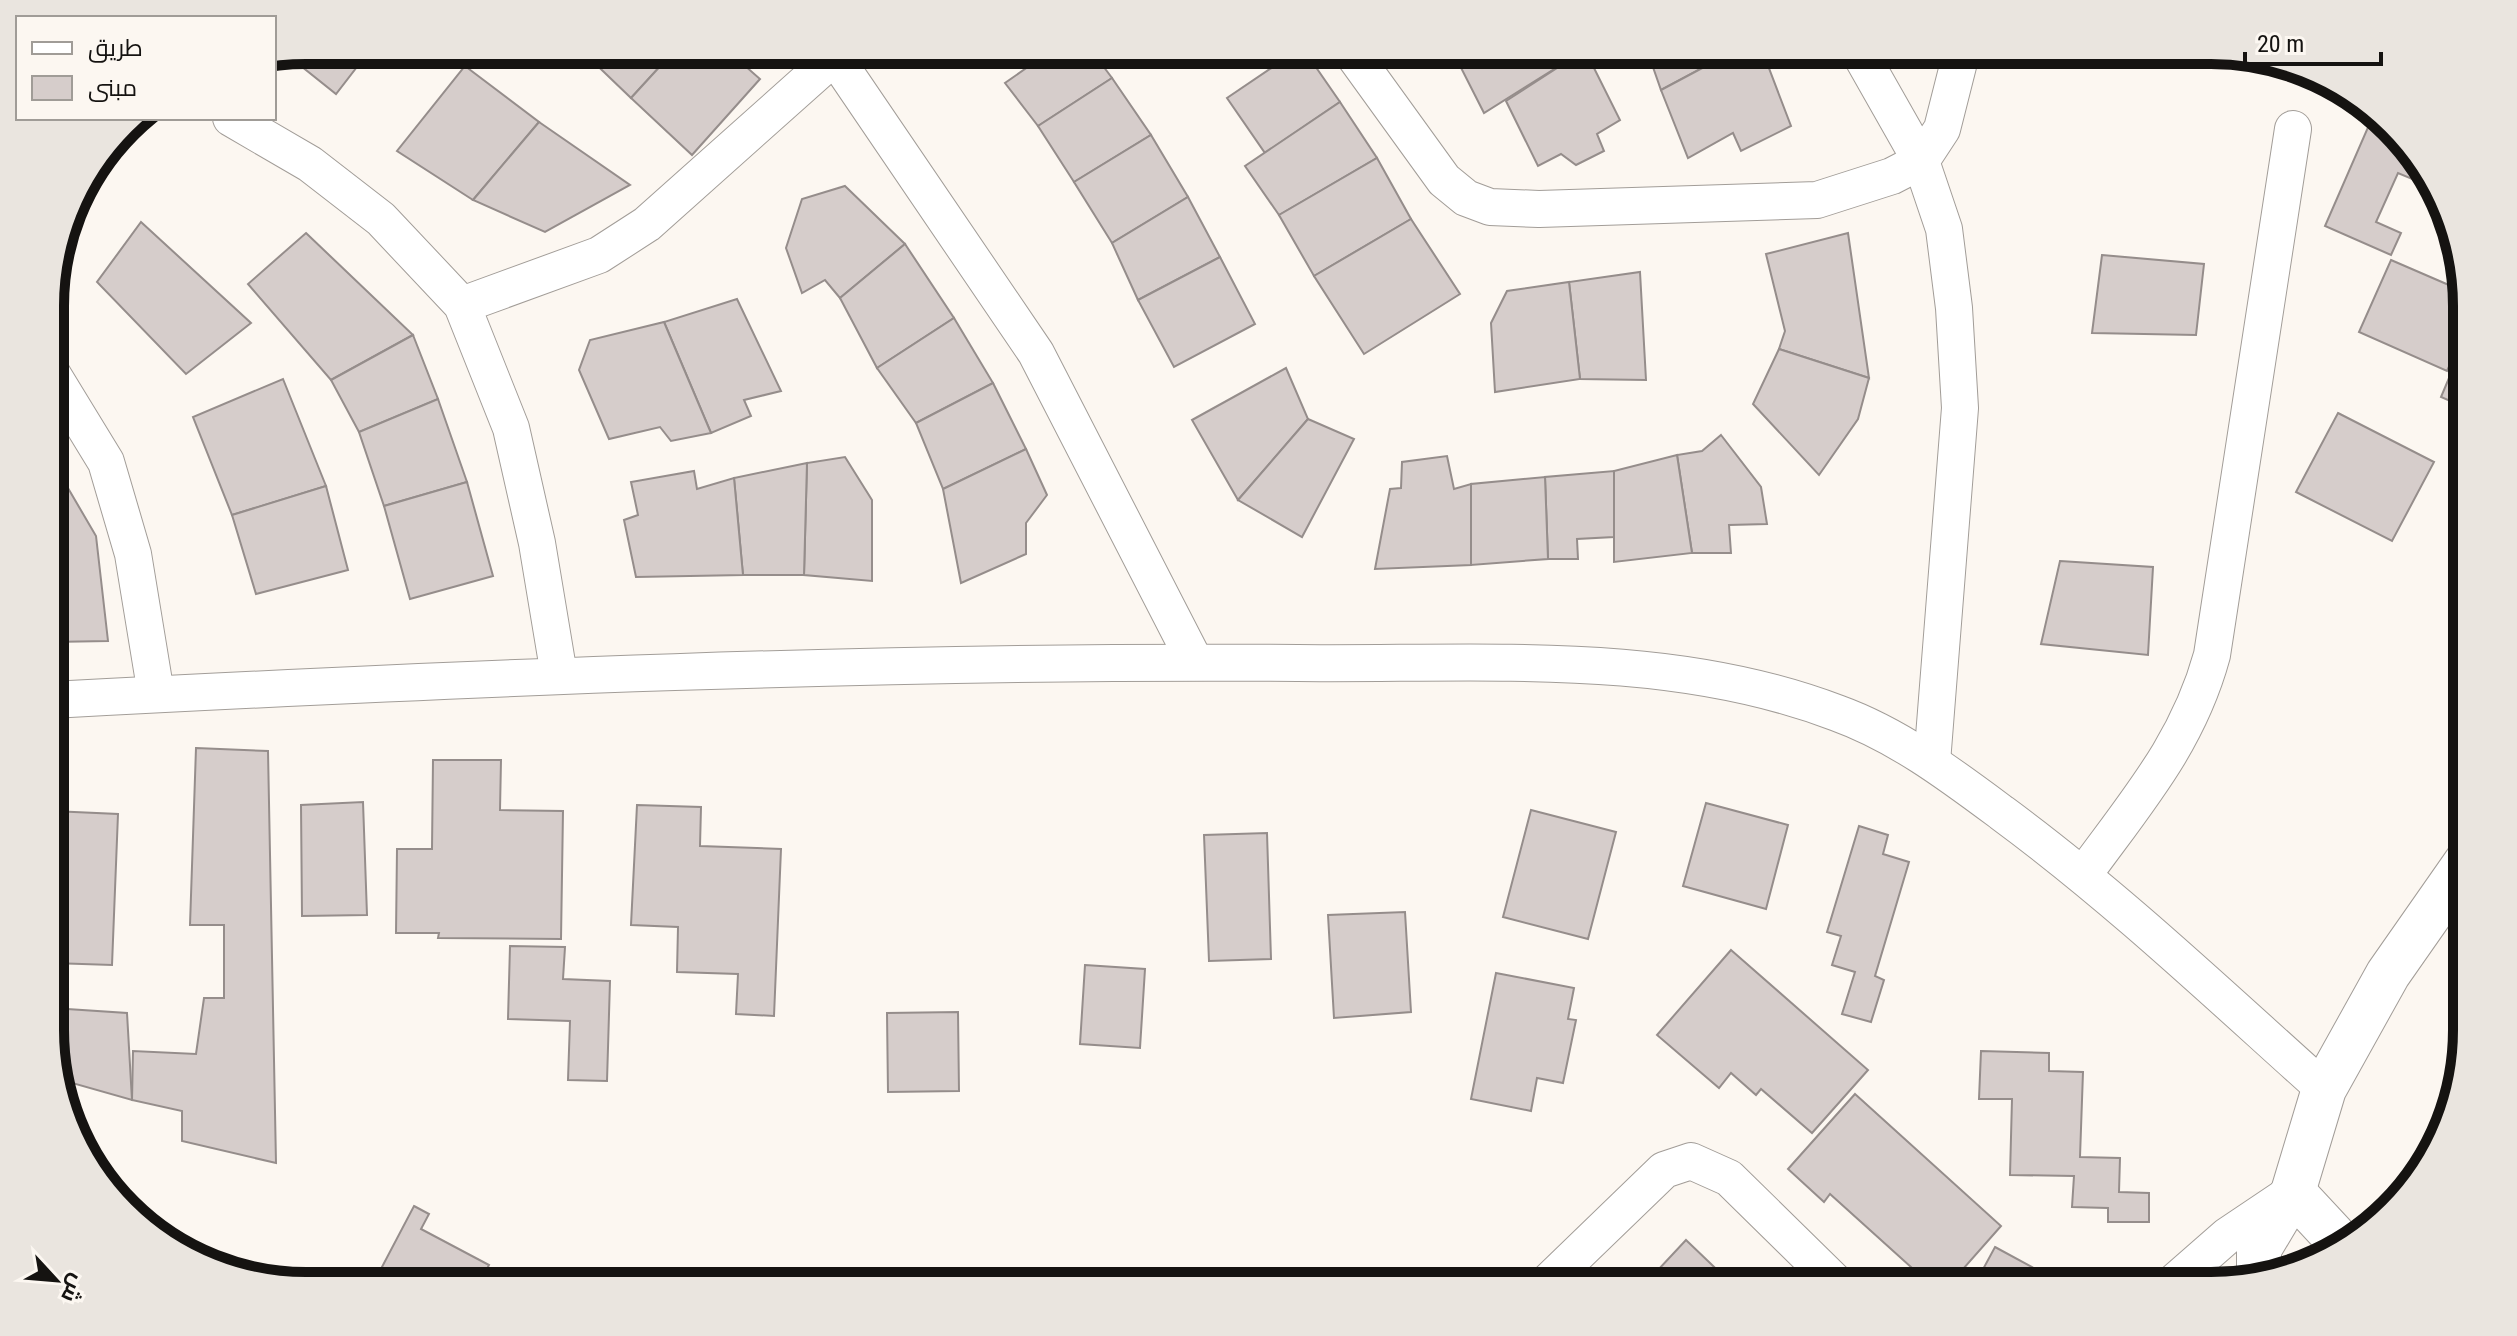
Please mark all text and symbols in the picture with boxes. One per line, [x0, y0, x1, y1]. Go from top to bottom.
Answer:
legend [16, 16, 276, 120]
scale bar [2245, 16, 2381, 66]
text: 20 m [2257, 30, 2304, 58]
text: طريق [88, 34, 143, 63]
text: مبنى [88, 74, 137, 102]
north arrow [16, 1240, 96, 1320]
text: ش [55, 1270, 91, 1307]

